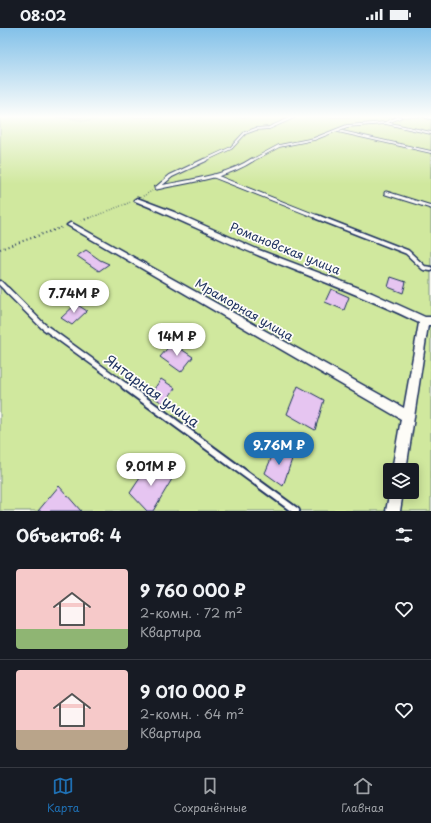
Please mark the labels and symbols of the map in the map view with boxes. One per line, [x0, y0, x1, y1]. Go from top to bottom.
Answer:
street label: Романовская улица [227, 218, 344, 279]
street label: Мраморная улица [192, 274, 297, 345]
pin: 7.74M ₽ [37, 280, 111, 314]
pin: 14M ₽ [149, 323, 205, 357]
street label: Янтарная улица [101, 349, 204, 432]
pin: 9.76M ₽ [242, 432, 316, 466]
pin: 9.01M ₽ [114, 453, 188, 487]

